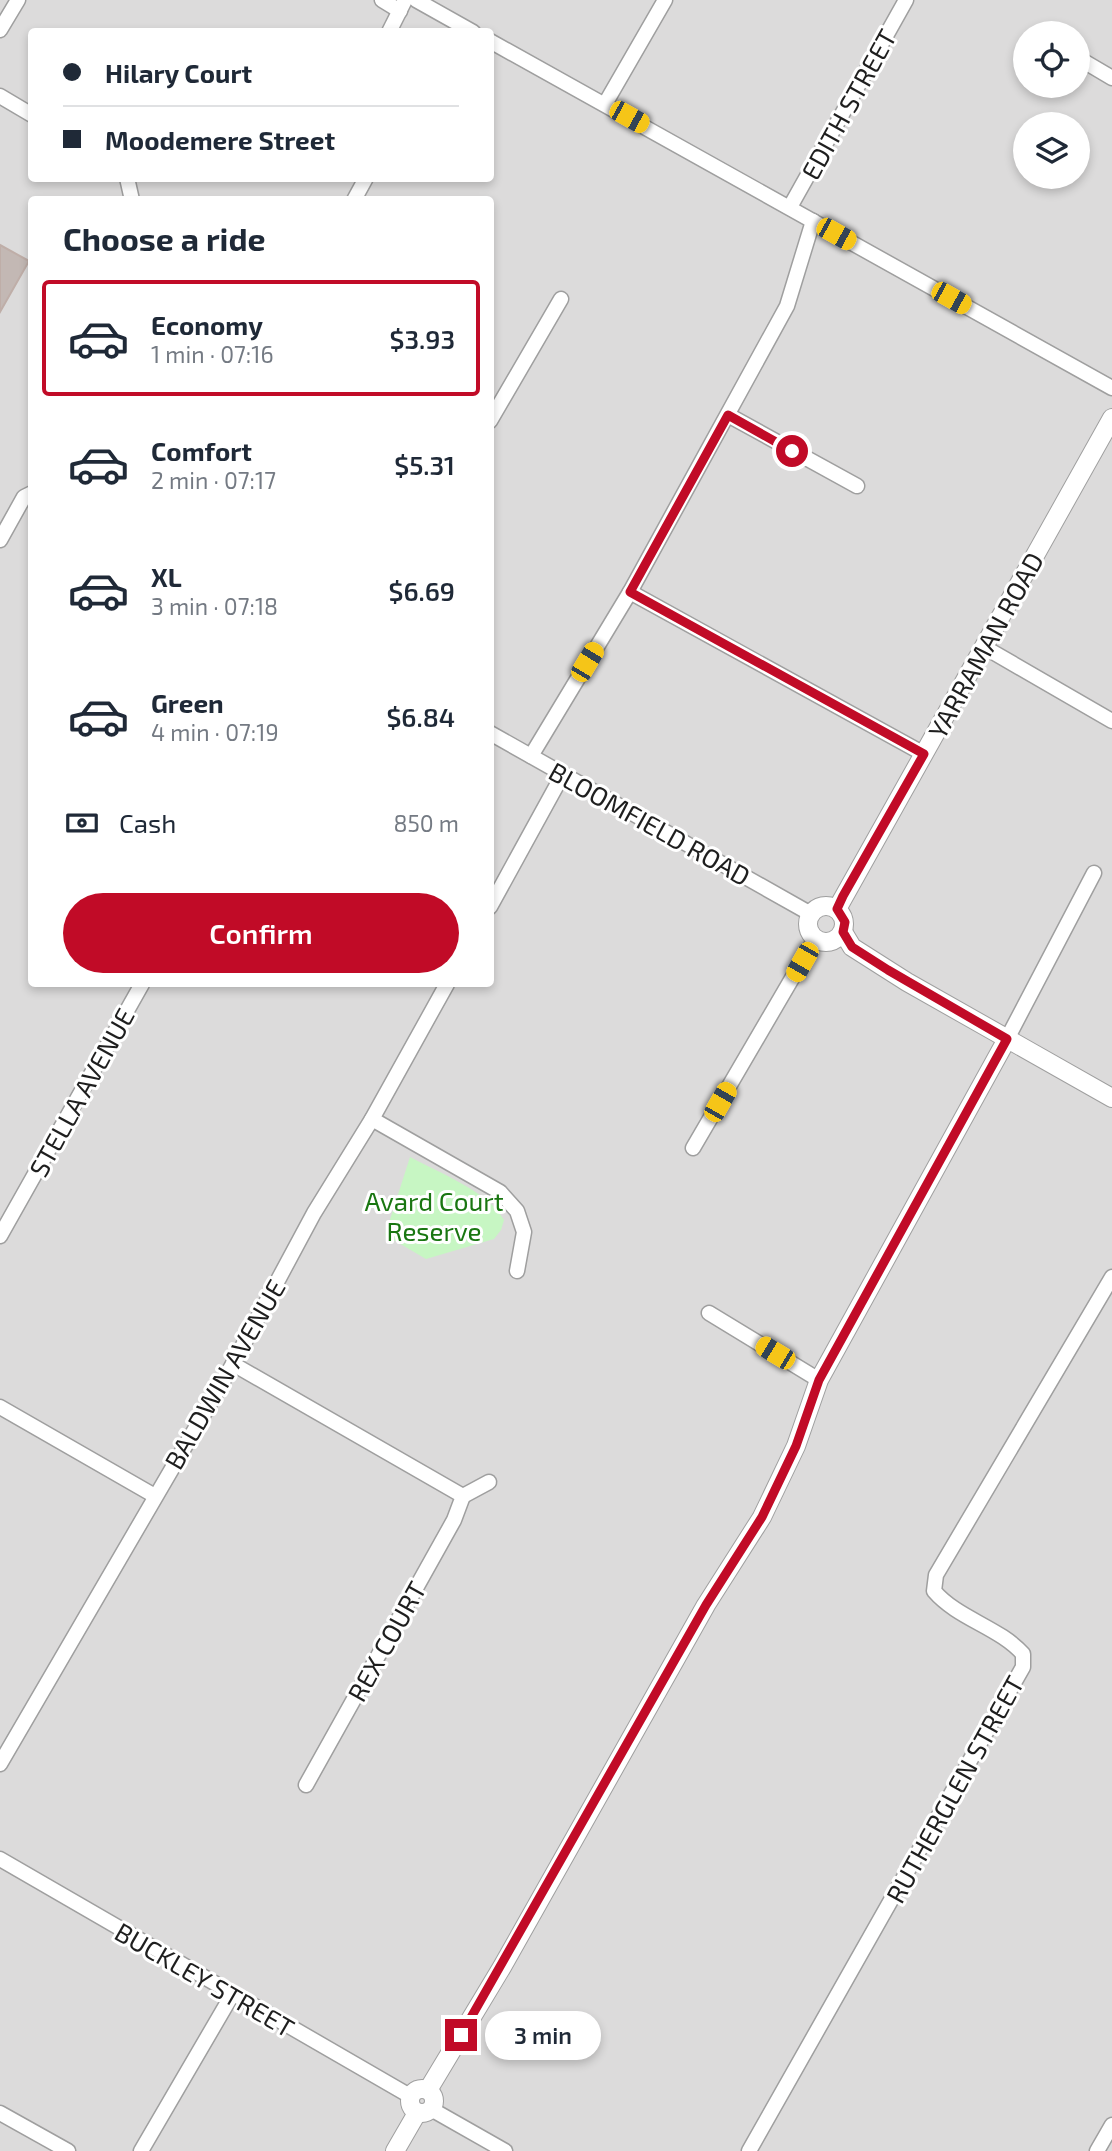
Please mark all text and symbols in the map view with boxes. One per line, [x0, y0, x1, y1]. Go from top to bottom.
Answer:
map controls [1013, 21, 1090, 189]
button: locate [1013, 21, 1090, 98]
street label: EDITH STREET [794, 23, 902, 185]
text: Hilary Court [105, 57, 252, 88]
car [606, 98, 653, 136]
button: layers [1013, 112, 1090, 189]
text: Moodemere Street [105, 124, 335, 155]
car [813, 215, 860, 253]
text: Choose a ride [63, 219, 266, 257]
car [928, 279, 975, 317]
icon: car [67, 307, 130, 370]
text: Economy [151, 309, 263, 340]
text: $3.93 [390, 323, 455, 354]
text: 1 min · 07:16 [151, 340, 274, 368]
icon: car [67, 433, 130, 496]
text: Comfort [151, 435, 252, 466]
route start [776, 435, 808, 467]
text: $5.31 [394, 449, 455, 480]
text: 2 min · 07:17 [151, 466, 276, 494]
street label: YARRAMAN ROAD [921, 547, 1049, 743]
icon: car [67, 559, 130, 622]
text: XL [151, 561, 182, 592]
text: $6.69 [389, 575, 455, 606]
text: 3 min · 07:18 [151, 592, 278, 620]
car [568, 639, 607, 685]
icon: car [67, 685, 130, 748]
text: Green [151, 687, 224, 718]
text: $6.84 [386, 701, 455, 732]
text: 4 min · 07:19 [151, 718, 279, 746]
street label: BLOOMFIELD ROAD [544, 755, 756, 891]
icon: cash [63, 804, 101, 842]
text: Cash [119, 807, 176, 838]
text: 850 m [394, 809, 459, 837]
button: Confirm [63, 893, 459, 973]
car [783, 939, 822, 985]
street label: STELLA AVENUE [22, 1002, 140, 1182]
car [701, 1079, 740, 1125]
park label: Avard Court Reserve [364, 1185, 504, 1246]
street label: BALDWIN AVENUE [157, 1274, 291, 1474]
car [752, 1333, 799, 1373]
street label: REX COURT [340, 1576, 432, 1706]
street label: RUTHERGLEN STREET [879, 1670, 1029, 1908]
street label: BUCKLEY STREET [110, 1915, 300, 2043]
callout: 3 min [486, 2010, 601, 2060]
route end [445, 2019, 477, 2051]
text: 3 min [514, 2021, 572, 2049]

